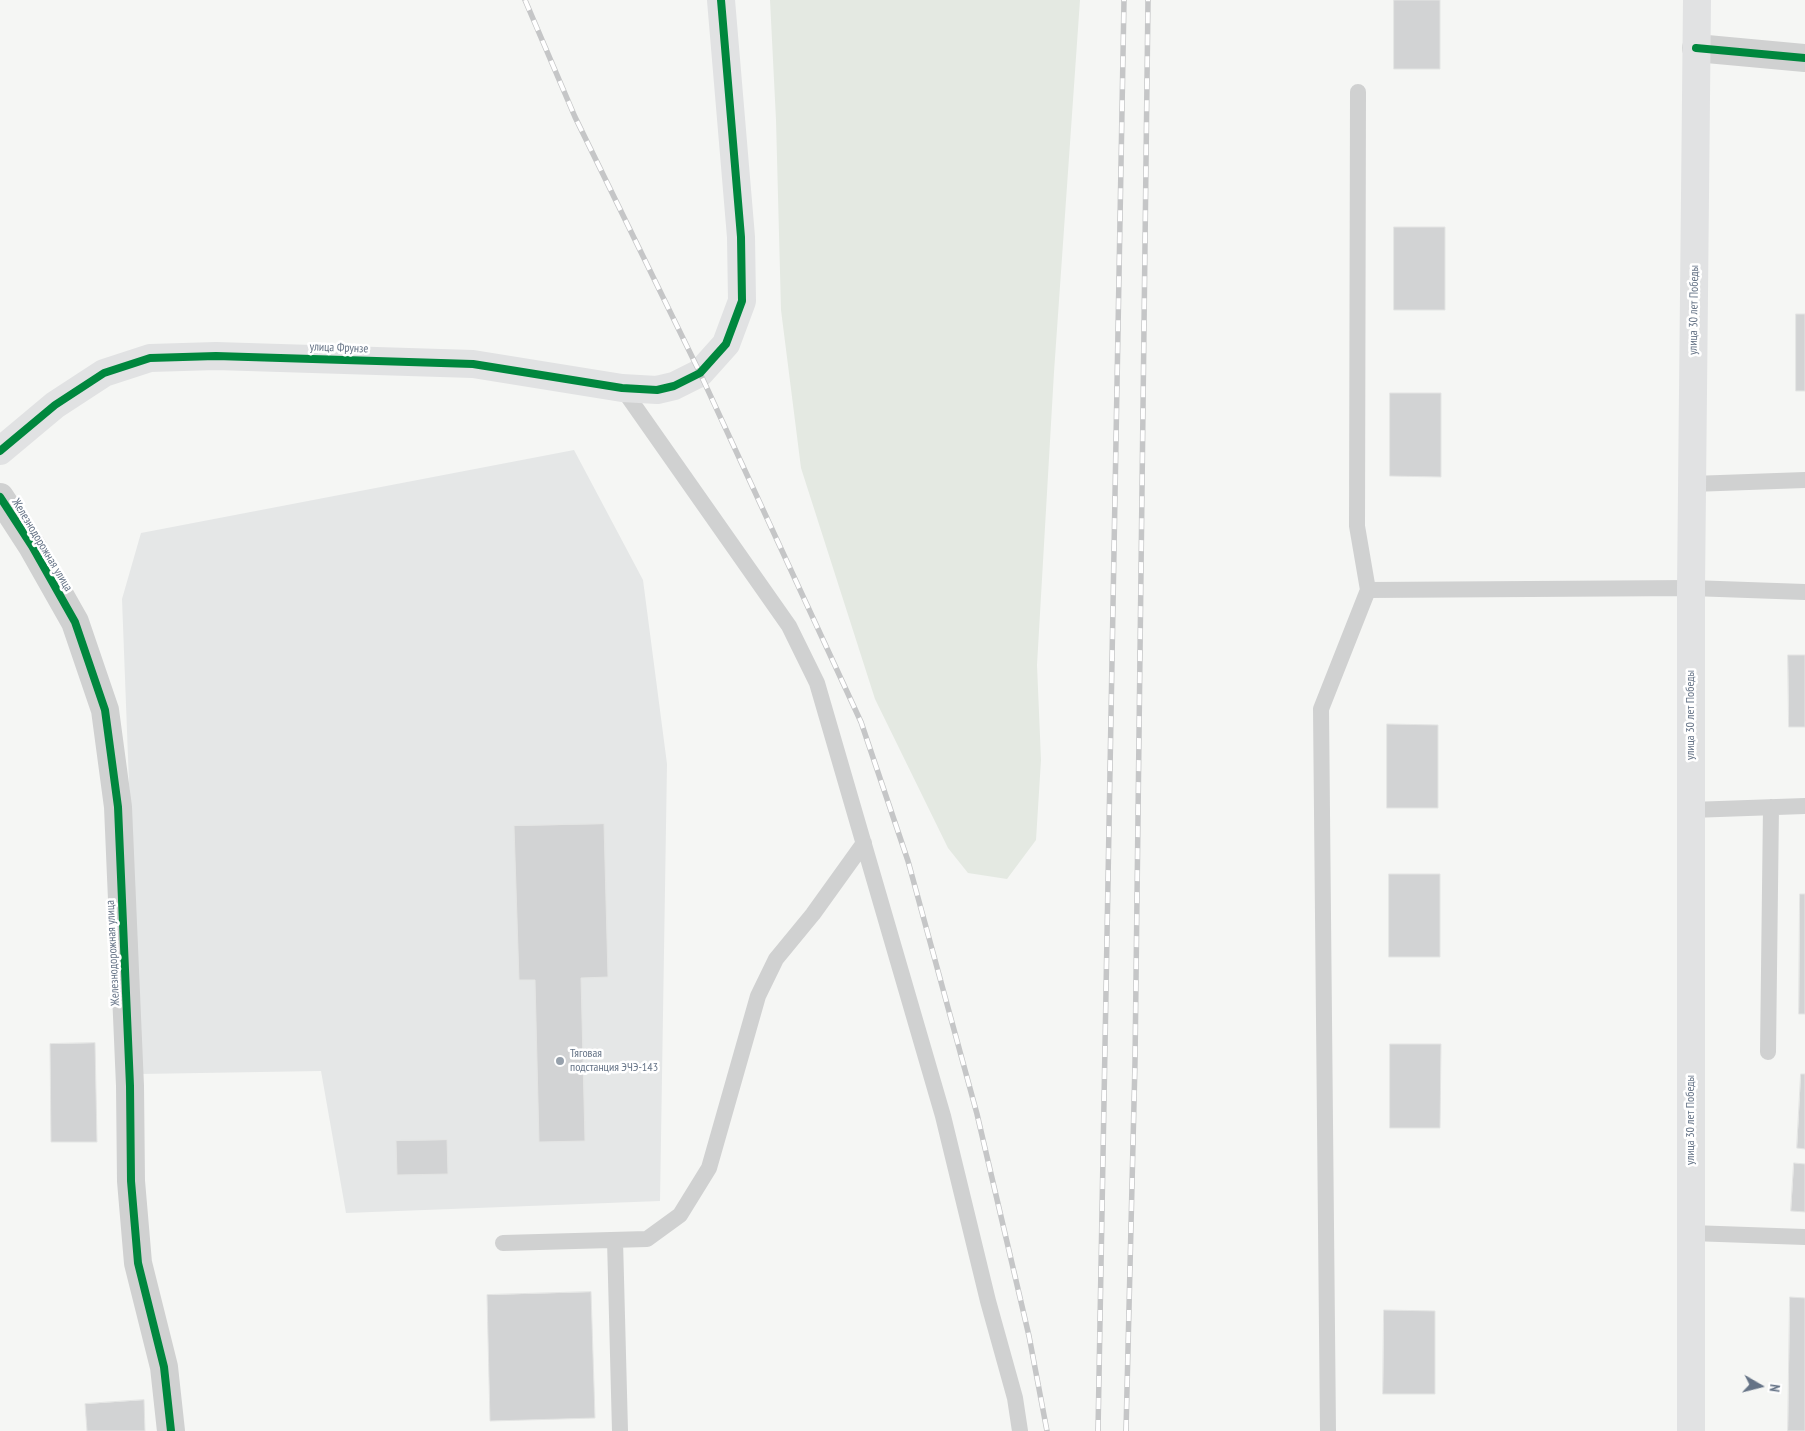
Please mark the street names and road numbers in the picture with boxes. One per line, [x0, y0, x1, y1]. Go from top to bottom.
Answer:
street label: улица 30 лет Победы [1686, 265, 1702, 355]
street label: улица Фрунзе [309, 340, 369, 356]
street label: Железнодорожная улица [9, 496, 75, 594]
street label: улица 30 лет Победы [1684, 670, 1698, 760]
street label: Железнодорожная улица [103, 900, 123, 1006]
street label: улица 30 лет Победы [1684, 1075, 1698, 1165]

